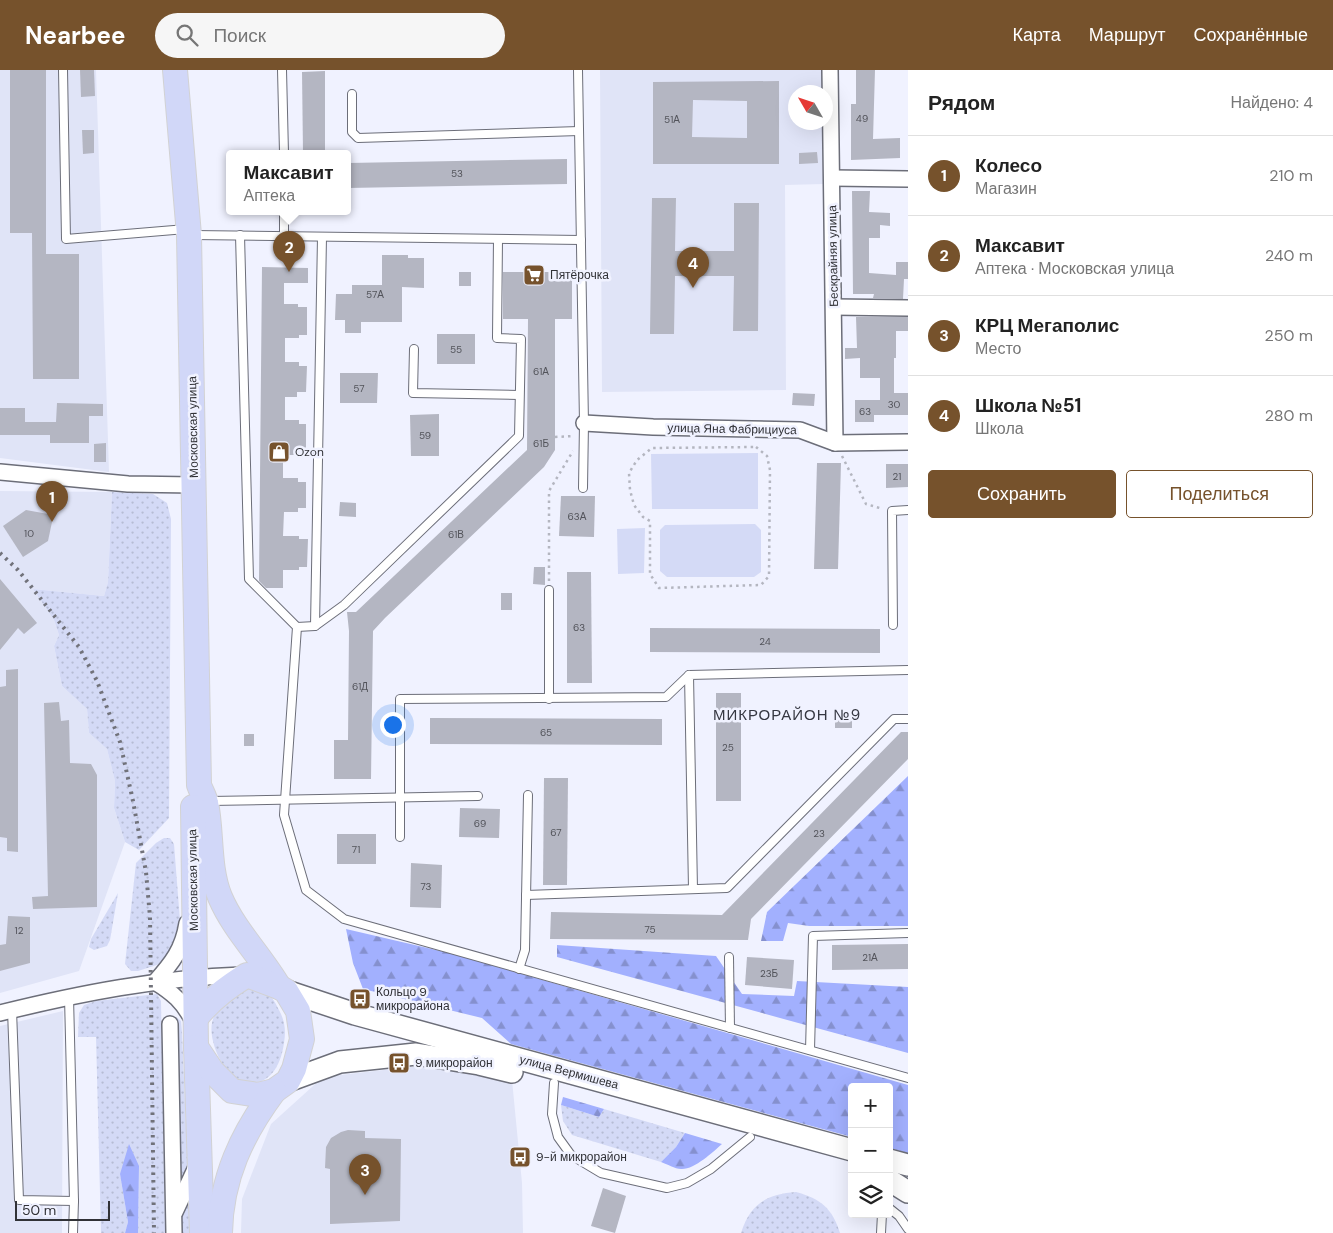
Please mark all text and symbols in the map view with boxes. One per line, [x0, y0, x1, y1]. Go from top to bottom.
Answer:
search box [155, 13, 505, 58]
text: Nearbee [25, 20, 125, 51]
icon: search [173, 21, 201, 49]
text: Поиск [213, 23, 266, 48]
text: Карта [1013, 23, 1061, 47]
text: Маршрут [1089, 23, 1165, 47]
text: Сохранённые [1193, 23, 1308, 47]
north arrow [788, 85, 833, 130]
text: Рядом [928, 89, 995, 117]
text: Найдено: 4 [1230, 92, 1313, 113]
house number: 49 [856, 112, 868, 125]
house number: 51А [664, 113, 680, 126]
popup [226, 150, 351, 215]
text: Колесо [975, 153, 1042, 178]
text: Максавит [244, 160, 333, 185]
text: 1 [941, 165, 947, 186]
text: 210 m [1269, 165, 1313, 186]
house number: 53 [451, 167, 463, 180]
text: Магазин [975, 178, 1037, 199]
text: Аптека [244, 185, 295, 206]
street label: Бескрайняя улица [824, 205, 842, 307]
pin: 2 [273, 231, 305, 272]
text: Максавит [975, 233, 1065, 258]
text: 2 [939, 245, 949, 266]
text: 240 m [1265, 245, 1313, 266]
pin: 4 [677, 247, 709, 288]
text: Аптека · Московская улица [975, 258, 1174, 279]
supermarket icon: Пятёрочка [522, 263, 546, 287]
place label: Пятёрочка [550, 267, 609, 283]
house number: 57А [366, 288, 384, 301]
text: КРЦ Мегаполис [975, 313, 1119, 338]
text: 3 [939, 325, 949, 346]
text: 250 m [1265, 325, 1313, 346]
text: Место [975, 338, 1021, 359]
house number: 55 [450, 343, 462, 356]
house number: 61А [533, 365, 549, 378]
street label: Московская улица [184, 376, 202, 478]
house number: 57 [353, 382, 365, 395]
text: Школа №51 [975, 393, 1082, 418]
house number: 30 [888, 398, 901, 411]
house number: 63 [859, 405, 871, 418]
text: 4 [939, 405, 949, 426]
text: 280 m [1265, 405, 1313, 426]
text: Школа [975, 418, 1024, 439]
street label: улица Яна Фабрициуса [667, 420, 797, 438]
house number: 59 [419, 429, 431, 442]
house number: 61Б [533, 437, 549, 450]
shop icon: Ozon [267, 440, 291, 464]
place label: Ozon [295, 444, 324, 460]
house number: 21 [893, 470, 901, 483]
button: Сохранить [928, 470, 1116, 518]
button: Поделиться [1126, 470, 1313, 518]
pin: 1 [36, 481, 68, 522]
house number: 63А [568, 510, 587, 523]
house number: 10 [24, 527, 34, 540]
house number: 61В [448, 528, 464, 541]
house number: 63 [573, 621, 585, 634]
house number: 24 [759, 635, 771, 648]
house number: 61Д [352, 680, 368, 693]
district label: МИКРОРАЙОН №9 [713, 705, 861, 725]
your location [380, 712, 406, 738]
house number: 65 [540, 726, 552, 739]
house number: 25 [722, 741, 734, 754]
house number: 69 [474, 817, 486, 830]
house number: 67 [550, 826, 562, 839]
house number: 23 [813, 827, 825, 840]
street label: Московская улица [184, 829, 202, 931]
house number: 71 [352, 843, 360, 856]
house number: 73 [421, 880, 432, 893]
house number: 75 [644, 923, 656, 936]
house number: 12 [15, 924, 24, 937]
house number: 21А [862, 951, 878, 964]
house number: 23Б [760, 967, 779, 980]
place label: Кольцо 9 микрорайона [376, 984, 450, 1014]
bus stop icon: Кольцо 9 микрорайона [348, 987, 372, 1011]
bus stop icon: 9 микрорайон [387, 1051, 411, 1075]
street label: улица Вермишева [518, 1051, 621, 1093]
place label: 9 микрорайон [415, 1055, 493, 1071]
map controls [848, 1083, 893, 1218]
button: + [848, 1083, 893, 1128]
button: − [848, 1128, 893, 1173]
bus stop icon: 9-й микрорайон [508, 1145, 532, 1169]
place label: 9-й микрорайон [536, 1149, 627, 1165]
pin: 3 [349, 1154, 381, 1195]
button: layers [848, 1173, 893, 1218]
scale bar [15, 1198, 110, 1221]
text: 50 m [22, 1201, 56, 1219]

